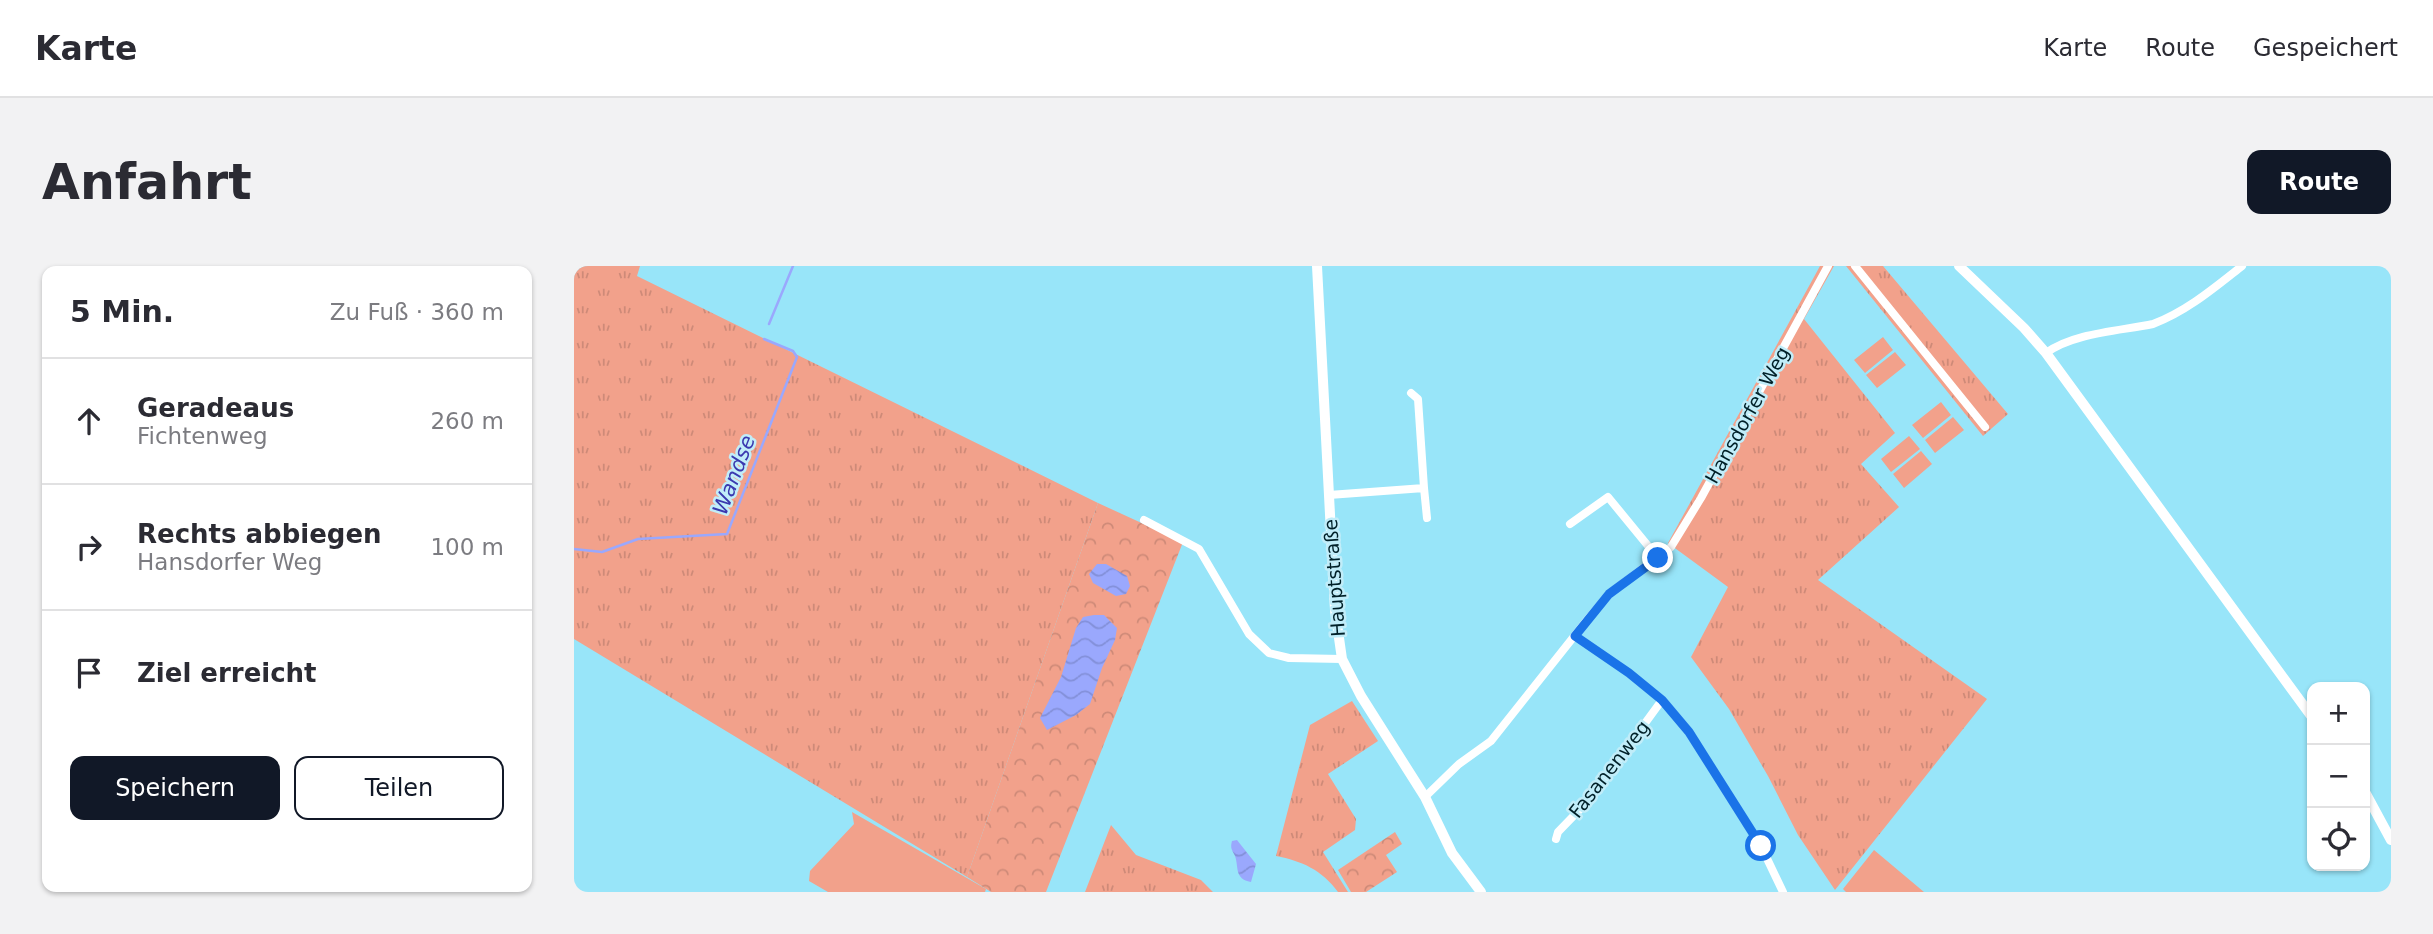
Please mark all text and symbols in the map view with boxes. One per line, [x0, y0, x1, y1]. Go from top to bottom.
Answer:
text: Karte [35, 29, 137, 68]
text: Karte [2043, 34, 2107, 62]
text: Route [2145, 34, 2215, 62]
text: Gespeichert [2253, 34, 2398, 62]
button: Route [2247, 150, 2391, 214]
text: Anfahrt [42, 154, 252, 211]
text: 5 Min. [70, 294, 174, 329]
text: Zu Fuß · 360 m [330, 299, 504, 325]
street label: Hansdorfer Weg [1700, 343, 1794, 487]
text: Geradeaus [137, 393, 294, 423]
icon: ahead [70, 402, 108, 440]
text: 260 m [430, 408, 504, 434]
text: Fichtenweg [137, 423, 267, 449]
water label: Wandse [708, 432, 760, 518]
street label: Hauptstraße [1319, 518, 1349, 638]
text: Rechts abbiegen [137, 519, 382, 549]
icon: right [70, 528, 108, 566]
text: 100 m [430, 534, 504, 560]
route end [1642, 542, 1673, 573]
text: Hansdorfer Weg [137, 549, 322, 575]
icon: arrive [70, 654, 108, 692]
text: Ziel erreicht [137, 658, 317, 688]
map controls [2307, 682, 2370, 871]
button: + [2307, 682, 2370, 745]
street label: Fasanenweg [1564, 716, 1654, 822]
button: − [2307, 745, 2370, 808]
button: Speichern [70, 756, 280, 820]
button: Teilen [294, 756, 504, 820]
button: locate [2307, 808, 2370, 871]
route start [1745, 830, 1776, 861]

